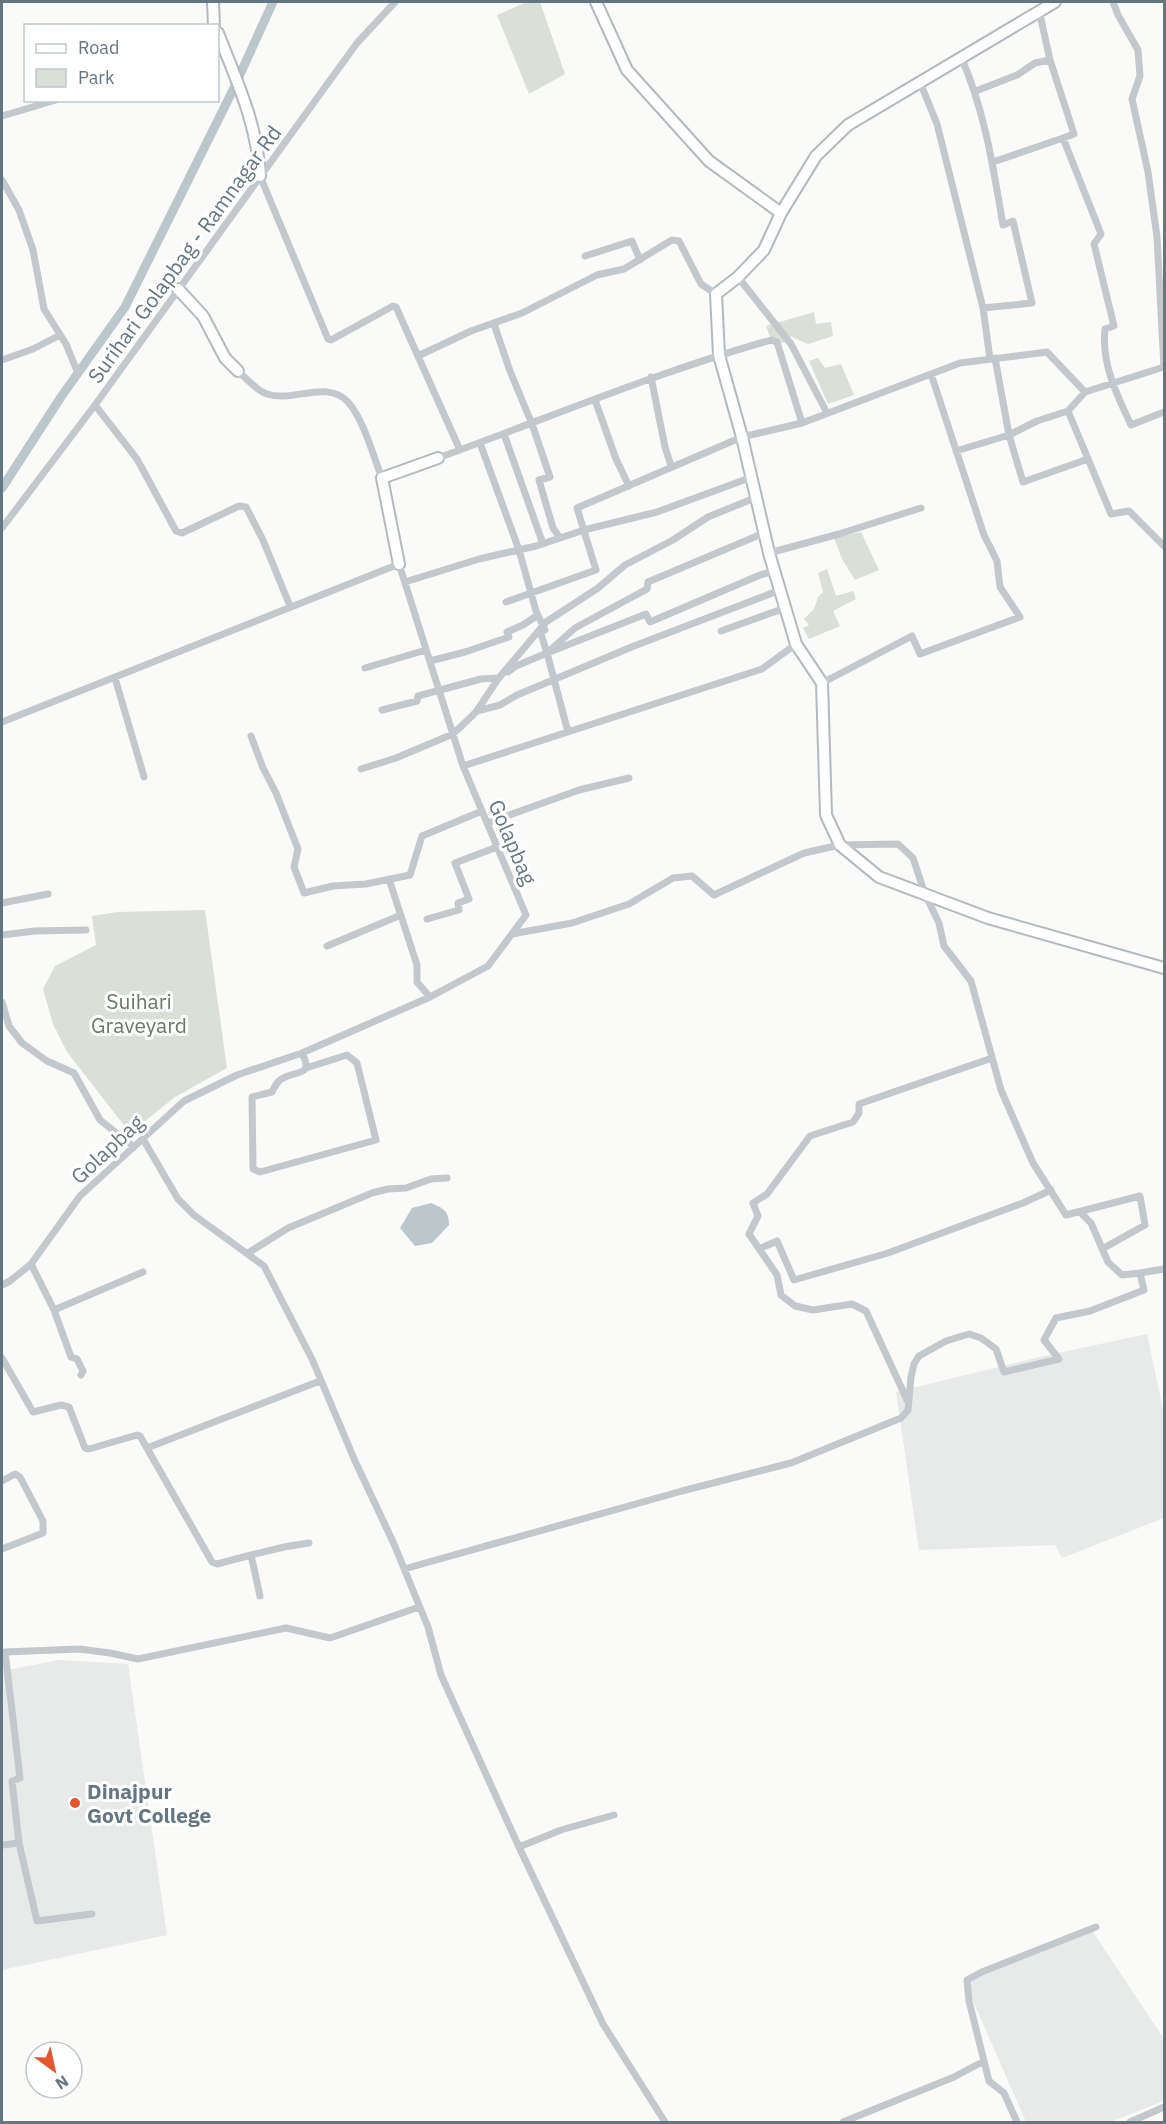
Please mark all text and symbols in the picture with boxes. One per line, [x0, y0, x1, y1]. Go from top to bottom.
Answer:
legend [24, 24, 219, 102]
text: Road [78, 36, 119, 59]
text: Park [78, 66, 115, 89]
street label: Surihari Golapbag - Ramnagar Rd [81, 119, 287, 389]
street label: Golapbag [483, 795, 543, 889]
park label: Suihari Graveyard [91, 987, 187, 1039]
street label: Golapbag [65, 1108, 149, 1190]
place label: Dinajpur Govt College [87, 1777, 211, 1829]
marker: Dinajpur Govt College [68, 1796, 82, 1810]
north arrow [24, 2040, 84, 2100]
text: N [52, 2071, 72, 2094]

